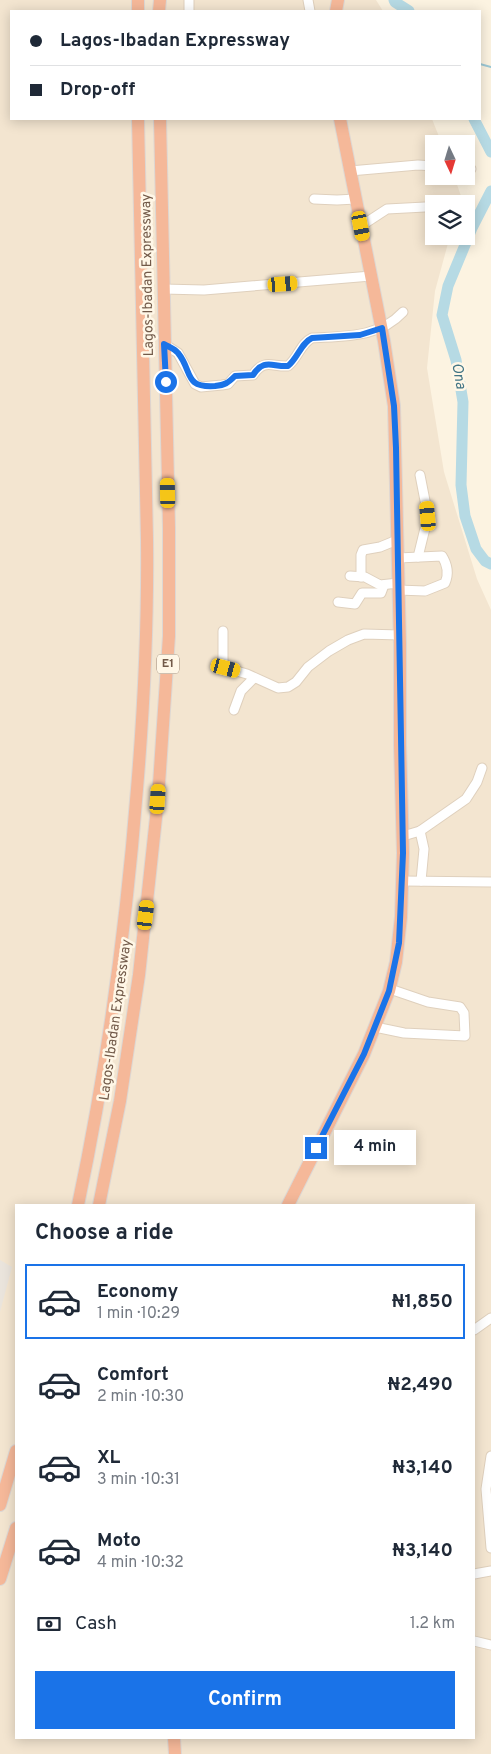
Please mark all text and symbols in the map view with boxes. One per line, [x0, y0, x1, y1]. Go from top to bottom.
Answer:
text: Lagos-Ibadan Expressway [60, 29, 290, 53]
text: Drop-off [60, 78, 135, 102]
north arrow [425, 135, 475, 185]
map controls [425, 135, 475, 245]
street label: Lagos-Ibadan Expressway [138, 193, 158, 357]
button: layers [425, 195, 475, 245]
car [350, 210, 371, 242]
car [267, 275, 298, 293]
water label: Ona [446, 361, 470, 391]
route start [155, 371, 177, 393]
car [160, 478, 175, 508]
car [419, 500, 436, 532]
road number: E1 [157, 654, 179, 674]
car [209, 657, 242, 679]
car [149, 784, 166, 814]
car [136, 899, 155, 931]
street label: Lagos-Ibadan Expressway [96, 938, 136, 1102]
callout: 4 min [334, 1130, 416, 1166]
route end [305, 1137, 327, 1159]
text: 4 min [354, 1137, 396, 1157]
text: Choose a ride [35, 1220, 173, 1247]
icon: car [37, 1279, 82, 1324]
text: Economy [97, 1280, 178, 1304]
text: ₦1,850 [392, 1290, 453, 1314]
text: 1 min · 10:29 [97, 1304, 180, 1324]
icon: car [37, 1362, 82, 1407]
text: Comfort [97, 1363, 169, 1387]
text: ₦2,490 [387, 1373, 453, 1397]
text: 2 min · 10:30 [97, 1387, 184, 1407]
icon: car [37, 1445, 82, 1490]
text: XL [97, 1446, 120, 1470]
text: ₦3,140 [392, 1456, 453, 1480]
text: 3 min · 10:31 [97, 1470, 180, 1490]
icon: car [37, 1528, 82, 1573]
text: Moto [97, 1529, 141, 1553]
text: ₦3,140 [392, 1539, 453, 1563]
text: 4 min · 10:32 [97, 1553, 184, 1573]
icon: cash [35, 1610, 63, 1638]
text: Cash [75, 1612, 117, 1636]
text: 1.2 km [410, 1614, 455, 1634]
button: Confirm [35, 1671, 455, 1729]

